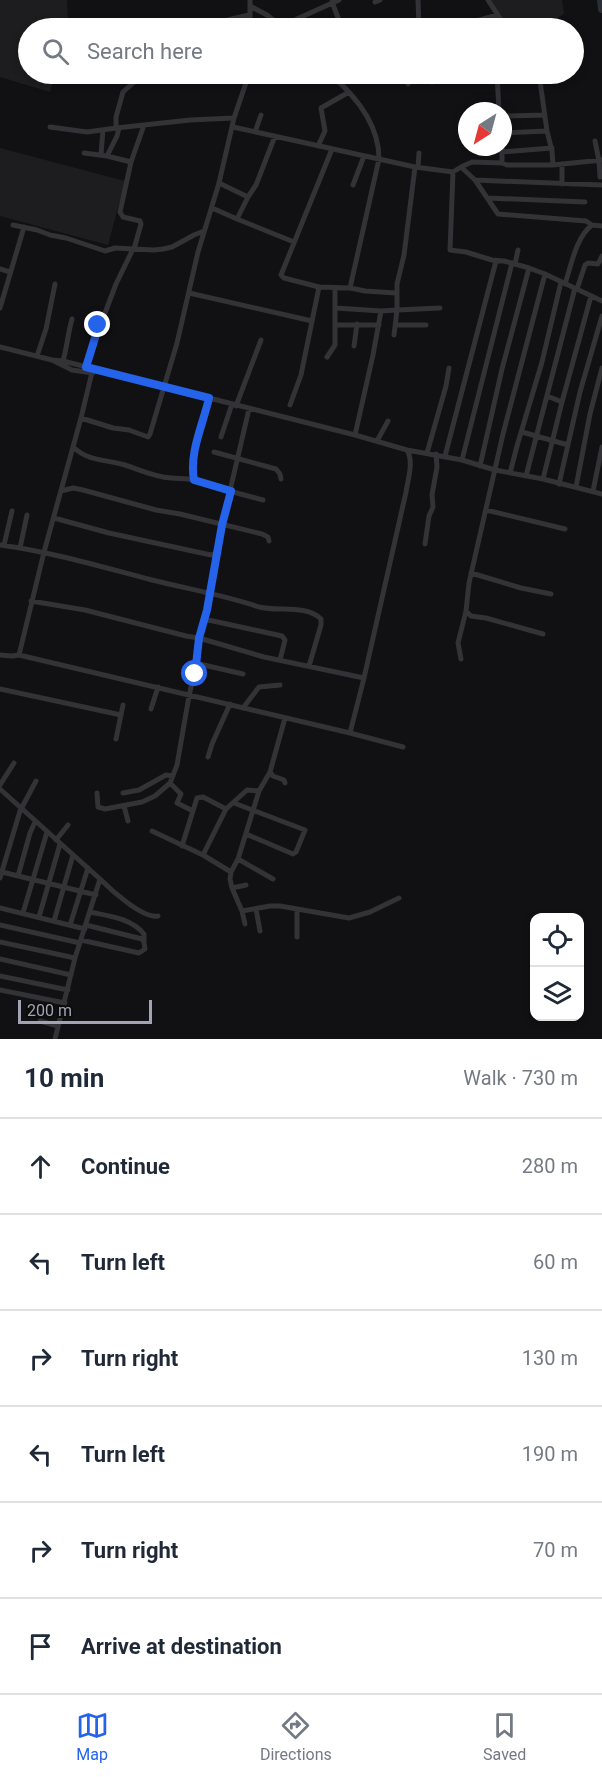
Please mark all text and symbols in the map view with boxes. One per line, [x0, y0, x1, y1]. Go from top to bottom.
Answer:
search box [18, 18, 584, 84]
icon: search [39, 35, 72, 68]
text: Search here [87, 39, 203, 64]
north arrow [458, 102, 512, 156]
route end [84, 311, 110, 337]
route start [181, 660, 207, 686]
map controls [530, 913, 584, 1021]
button: locate [530, 913, 584, 967]
button: layers [530, 967, 584, 1021]
scale bar [18, 997, 152, 1025]
text: 200 m [27, 1001, 72, 1020]
text: 10 min [24, 1063, 104, 1093]
text: Walk · 730 m [463, 1066, 578, 1090]
icon: ahead [24, 1150, 57, 1183]
text: Continue [81, 1154, 170, 1179]
text: 280 m [522, 1154, 578, 1178]
icon: left [24, 1246, 57, 1279]
text: Turn left [81, 1250, 165, 1275]
text: 60 m [533, 1250, 578, 1274]
icon: right [24, 1342, 57, 1375]
text: Turn right [81, 1346, 178, 1371]
text: 130 m [522, 1346, 578, 1370]
icon: left [24, 1438, 57, 1471]
text: Turn left [81, 1442, 165, 1467]
text: 190 m [522, 1442, 578, 1466]
icon: right [24, 1534, 57, 1567]
text: Turn right [81, 1538, 178, 1563]
text: 70 m [533, 1538, 578, 1562]
icon: arrive [24, 1630, 57, 1663]
text: Arrive at destination [81, 1634, 282, 1659]
tab: Map [76, 1709, 109, 1764]
tab: Directions [260, 1709, 332, 1764]
tab: Saved [483, 1709, 526, 1764]

